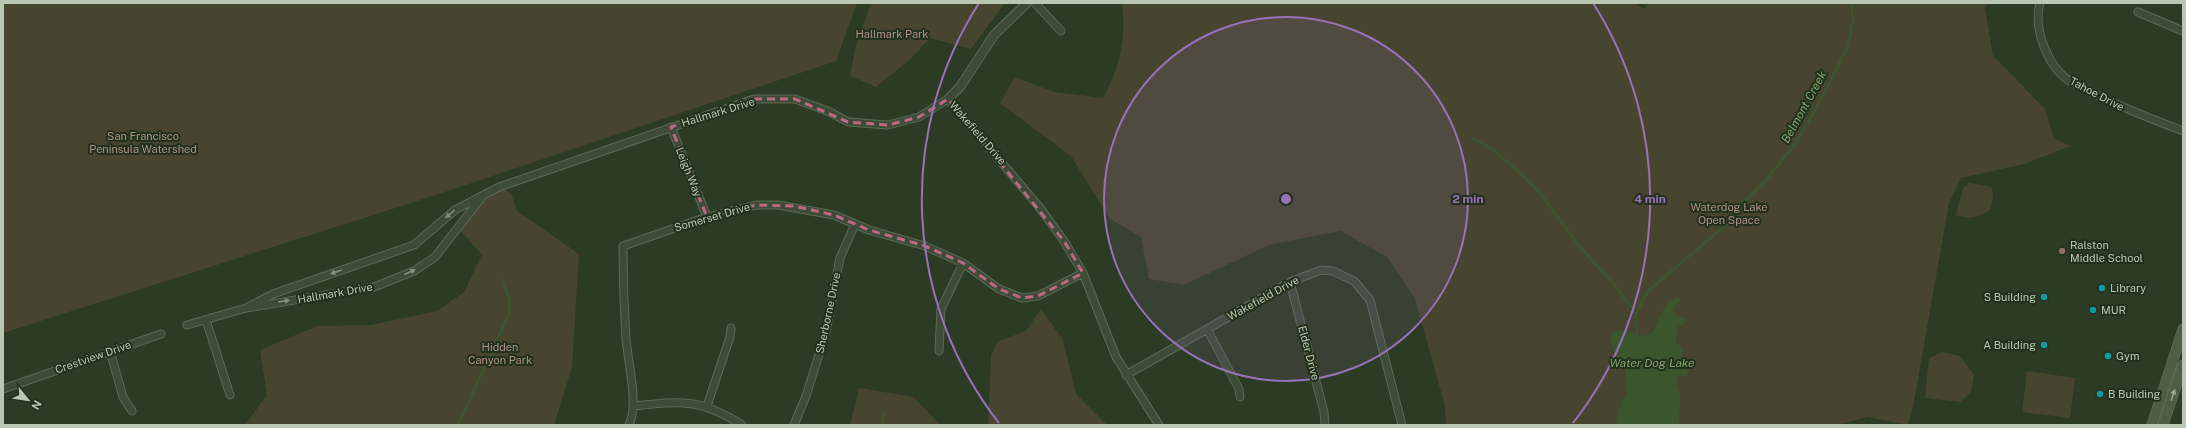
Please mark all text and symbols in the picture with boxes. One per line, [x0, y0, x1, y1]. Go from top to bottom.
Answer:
park label: Hallmark Park [855, 28, 929, 40]
water label: Belmont Creek [1778, 68, 1830, 145]
street label: Tahoe Drive [2068, 75, 2126, 113]
street label: Hallmark Drive [680, 95, 756, 129]
street label: Wakefield Drive [947, 99, 1009, 167]
park label: San Francisco Peninsula Watershed [89, 130, 197, 155]
street label: Leigh Way [674, 145, 704, 199]
centre of rings [1279, 192, 1293, 206]
text: 2 min [1452, 192, 1484, 206]
text: 4 min [1634, 192, 1666, 206]
street label: Somerset Drive [673, 200, 751, 234]
park label: Waterdog Lake Open Space [1690, 201, 1768, 226]
one-way arrow [444, 210, 455, 219]
place label: Ralston Middle School [2070, 239, 2143, 264]
marker: Ralston Middle School [2057, 246, 2067, 256]
one-way arrow [329, 269, 341, 275]
one-way arrow [404, 269, 416, 275]
street label: Sherborne Drive [814, 271, 842, 355]
street label: Wakefield Drive [1225, 273, 1301, 323]
street label: Hallmark Drive [297, 280, 373, 306]
place label: Library [2110, 282, 2146, 294]
marker: Library [2097, 283, 2107, 293]
place label: S Building [1984, 291, 2036, 303]
marker: S Building [2039, 292, 2049, 302]
one-way arrow [278, 298, 290, 304]
place label: MUR [2101, 304, 2126, 316]
marker: MUR [2088, 305, 2098, 315]
street label: Elder Drive [1296, 324, 1322, 382]
street label: Crestview Drive [53, 338, 133, 376]
place label: A Building [1983, 339, 2036, 351]
marker: A Building [2039, 340, 2049, 350]
park label: Hidden Canyon Park [468, 341, 532, 366]
place label: Gym [2116, 350, 2139, 362]
marker: Gym [2103, 351, 2113, 361]
water label: Water Dog Lake [1609, 356, 1695, 370]
north arrow [8, 380, 48, 420]
place label: B Building [2108, 388, 2161, 400]
marker: B Building [2095, 389, 2105, 399]
one-way arrow [2171, 389, 2177, 401]
text: N [29, 398, 44, 412]

